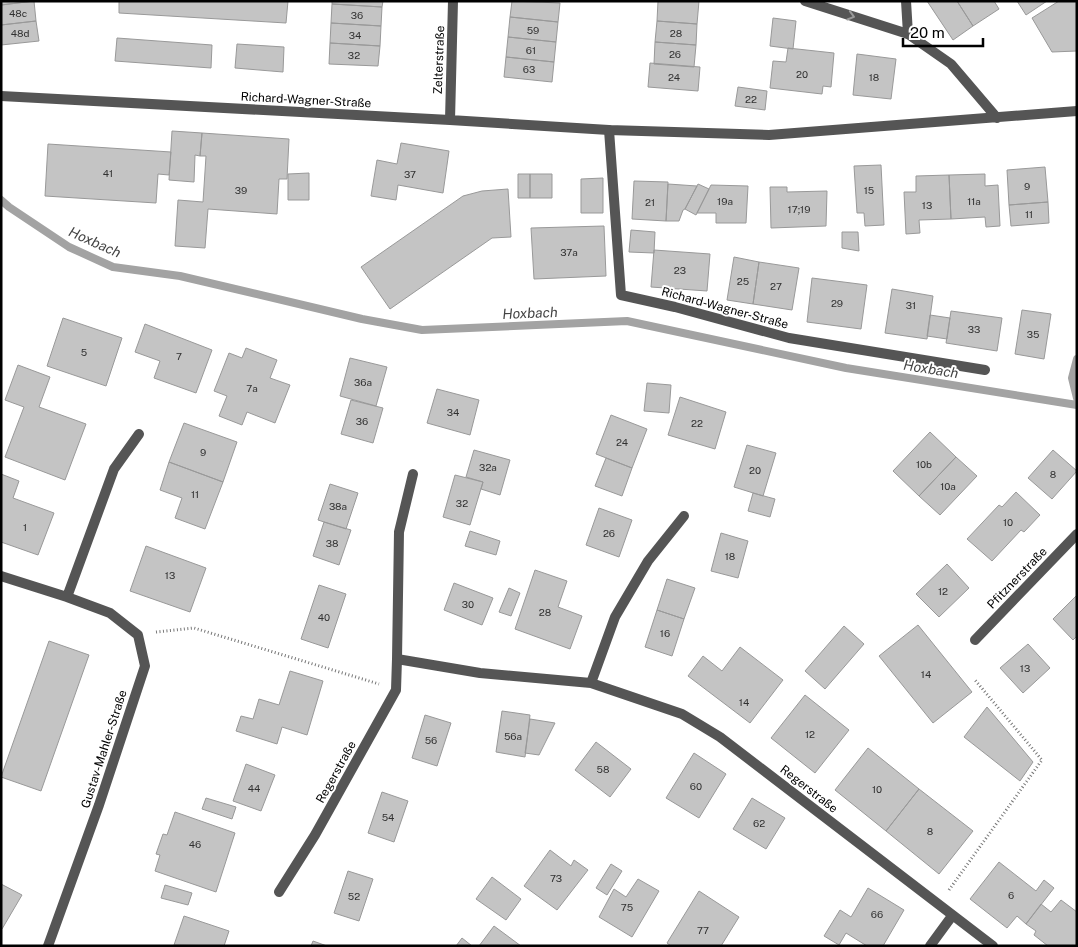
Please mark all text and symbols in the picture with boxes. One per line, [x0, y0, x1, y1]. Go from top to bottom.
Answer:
house number: 48c [9, 7, 27, 19]
house number: 36 [351, 9, 363, 21]
one-way arrow [846, 10, 855, 20]
scale bar [903, 15, 983, 47]
house number: 59 [527, 24, 539, 36]
text: 20 m [910, 24, 945, 41]
street label: Zelterstraße [431, 25, 447, 95]
house number: 48d [11, 27, 29, 39]
house number: 28 [670, 27, 682, 39]
house number: 34 [349, 29, 361, 41]
house number: 61 [526, 44, 536, 56]
house number: 26 [669, 48, 681, 60]
house number: 32 [348, 49, 360, 61]
house number: 63 [523, 63, 535, 75]
house number: 20 [796, 68, 808, 80]
house number: 24 [668, 71, 680, 83]
house number: 18 [869, 71, 879, 83]
street label: Richard-Wagner-Straße [240, 90, 372, 110]
house number: 22 [745, 93, 757, 105]
house number: 41 [103, 167, 113, 179]
house number: 37 [404, 168, 416, 180]
house number: 9 [1024, 180, 1030, 192]
house number: 39 [235, 184, 247, 196]
house number: 15 [864, 184, 874, 196]
house number: 19a [717, 195, 733, 207]
house number: 11a [967, 195, 981, 207]
house number: 21 [645, 196, 655, 208]
house number: 13 [922, 199, 932, 211]
house number: 17;19 [788, 203, 810, 215]
house number: 11 [1025, 208, 1033, 220]
water label: Hoxbach [66, 223, 124, 261]
house number: 37a [560, 246, 578, 258]
house number: 23 [674, 264, 686, 276]
house number: 25 [737, 275, 749, 287]
house number: 27 [770, 280, 782, 292]
street label: Richard-Wagner-Straße [660, 284, 790, 332]
house number: 29 [831, 297, 843, 309]
house number: 31 [906, 299, 916, 311]
water label: Hoxbach [502, 304, 558, 322]
house number: 33 [968, 323, 980, 335]
house number: 35 [1027, 328, 1039, 340]
house number: 5 [81, 346, 87, 358]
house number: 7 [176, 350, 182, 362]
water label: Hoxbach [902, 357, 960, 381]
house number: 36a [354, 376, 372, 388]
house number: 7a [246, 382, 258, 394]
house number: 34 [447, 406, 459, 418]
house number: 36 [356, 415, 368, 427]
house number: 22 [691, 417, 703, 429]
house number: 24 [616, 436, 628, 448]
house number: 9 [200, 446, 206, 458]
house number: 10b [916, 458, 932, 470]
house number: 32a [479, 461, 497, 473]
house number: 20 [749, 464, 761, 476]
house number: 8 [1050, 468, 1056, 480]
house number: 10a [940, 480, 956, 492]
house number: 11 [191, 488, 199, 500]
house number: 32 [456, 497, 468, 509]
house number: 38a [329, 500, 347, 512]
house number: 10 [1003, 516, 1013, 528]
house number: 1 [23, 521, 27, 533]
house number: 26 [603, 527, 615, 539]
house number: 38 [326, 537, 338, 549]
street label: Pfitznerstraße [984, 544, 1050, 612]
house number: 18 [725, 550, 735, 562]
house number: 13 [165, 569, 175, 581]
house number: 12 [938, 585, 948, 597]
house number: 30 [462, 598, 474, 610]
house number: 28 [539, 606, 551, 618]
house number: 40 [318, 611, 330, 623]
house number: 16 [660, 627, 670, 639]
house number: 13 [1020, 662, 1030, 674]
house number: 14 [921, 668, 931, 680]
street label: Gustav-Mahler-Straße [78, 688, 130, 810]
house number: 14 [739, 696, 749, 708]
house number: 12 [805, 728, 815, 740]
house number: 56a [504, 730, 522, 742]
house number: 56 [425, 734, 437, 746]
street label: Regerstraße [313, 738, 359, 806]
street label: Regerstraße [778, 762, 841, 816]
house number: 58 [597, 763, 609, 775]
house number: 60 [690, 780, 702, 792]
house number: 44 [248, 782, 260, 794]
house number: 10 [872, 783, 882, 795]
house number: 54 [382, 811, 394, 823]
house number: 62 [753, 817, 765, 829]
house number: 8 [927, 825, 933, 837]
house number: 46 [189, 838, 201, 850]
house number: 73 [550, 872, 562, 884]
house number: 6 [1008, 889, 1014, 901]
house number: 52 [348, 890, 360, 902]
house number: 75 [621, 901, 633, 913]
house number: 66 [871, 908, 883, 920]
house number: 77 [697, 924, 709, 936]

